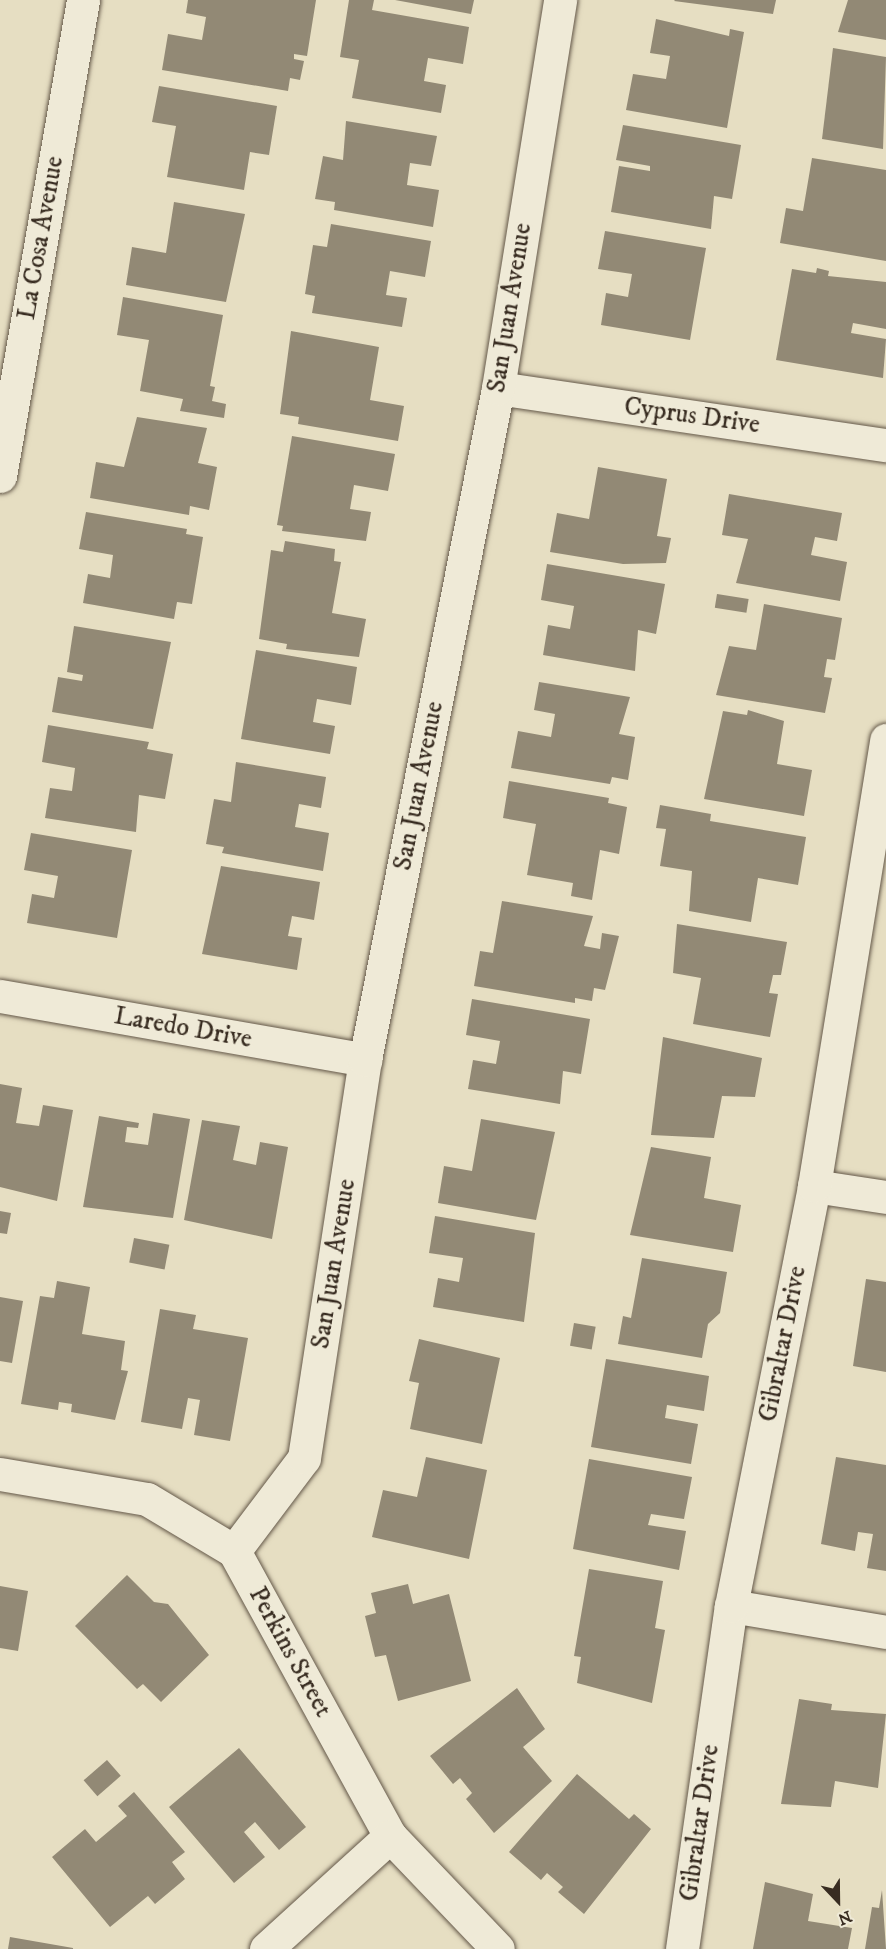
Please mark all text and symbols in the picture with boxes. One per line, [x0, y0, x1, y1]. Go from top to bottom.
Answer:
street label: La Cosa Avenue [11, 154, 71, 322]
street label: San Juan Avenue [481, 221, 539, 395]
street label: Cyprus Drive [622, 391, 762, 441]
street label: San Juan Avenue [387, 699, 451, 873]
street label: Laredo Drive [112, 1001, 254, 1055]
street label: San Juan Avenue [305, 1177, 363, 1351]
street label: Gibraltar Drive [753, 1264, 813, 1424]
street label: Perkins Street [241, 1581, 339, 1723]
street label: Gibraltar Drive [674, 1743, 726, 1903]
north arrow [808, 1871, 868, 1931]
text: N [835, 1906, 855, 1929]

